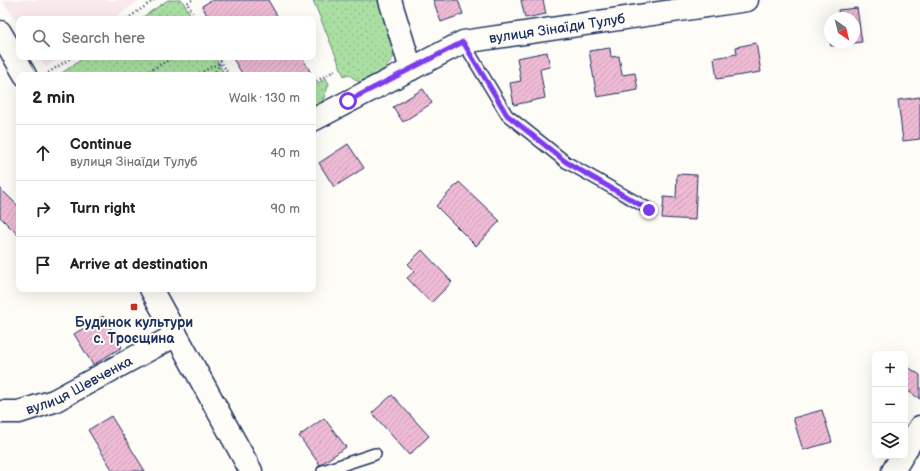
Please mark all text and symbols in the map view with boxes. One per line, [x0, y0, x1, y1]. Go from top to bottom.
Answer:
street label: вулиця Зінаїди Тулуб [488, 10, 627, 47]
north arrow [824, 12, 860, 48]
search box [16, 16, 316, 60]
icon: search [30, 27, 52, 49]
text: Search here [62, 29, 145, 48]
text: 2 min [32, 88, 75, 108]
text: Walk · 130 m [229, 90, 300, 106]
route start [339, 92, 357, 110]
text: Continue [70, 135, 132, 154]
icon: ahead [32, 142, 54, 164]
text: 40 m [270, 145, 300, 161]
text: вулиця Зінаїди Тулуб [70, 154, 197, 170]
icon: right [32, 198, 54, 220]
text: Turn right [70, 199, 135, 218]
text: 90 m [271, 201, 300, 217]
route end [640, 201, 658, 219]
icon: arrive [32, 254, 54, 276]
text: Arrive at destination [70, 255, 208, 274]
marker: Будинок культури с. Троєщина [129, 302, 139, 312]
place label: Будинок культури с. Троєщина [75, 314, 193, 347]
map controls [872, 351, 908, 459]
button: + [872, 351, 908, 387]
street label: вулиця Шевченка [24, 352, 136, 418]
button: − [872, 387, 908, 423]
button: layers [872, 423, 908, 459]

